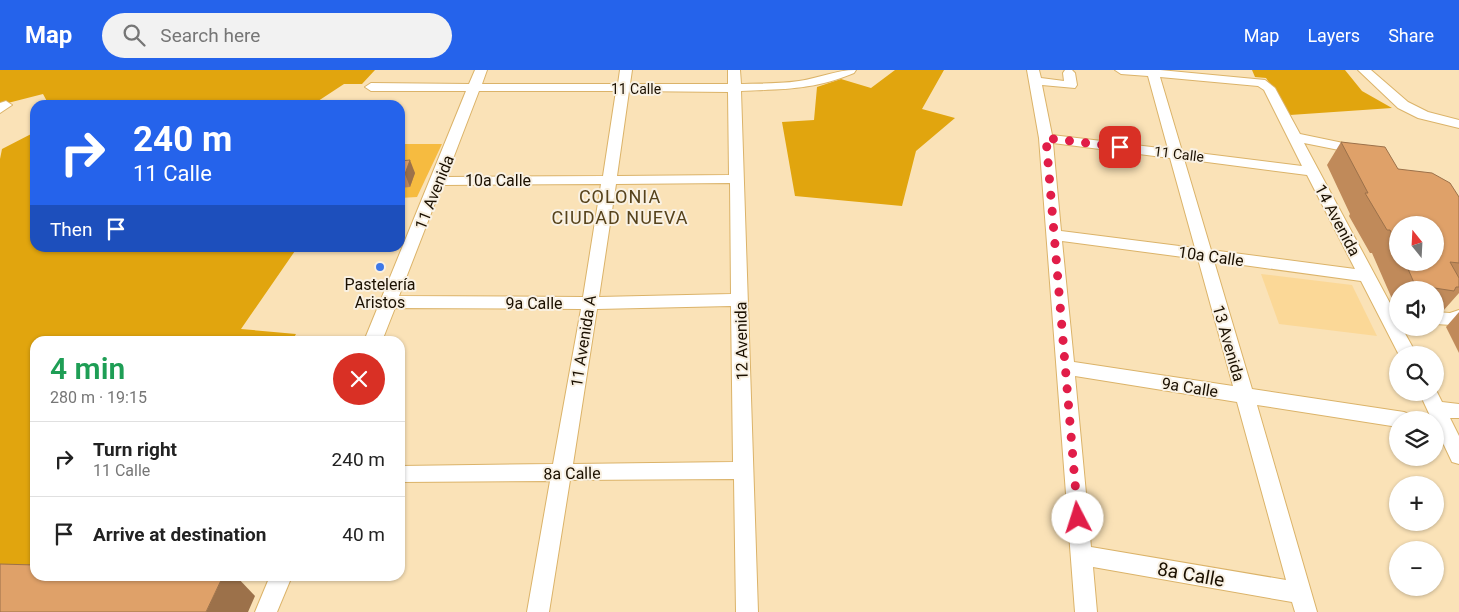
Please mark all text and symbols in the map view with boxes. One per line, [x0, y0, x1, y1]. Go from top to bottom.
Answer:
search box [102, 13, 452, 58]
text: Map [25, 21, 72, 49]
icon: search [120, 21, 148, 49]
text: Search here [160, 24, 260, 47]
text: Map [1244, 25, 1279, 46]
text: Layers [1307, 25, 1360, 46]
text: Share [1388, 25, 1434, 46]
street label: 11 Calle [611, 81, 661, 97]
text: 240 m [133, 119, 232, 160]
icon: right [50, 120, 115, 185]
pin [1099, 126, 1141, 168]
icon: arrive [1106, 133, 1134, 161]
street label: 11 Calle [1153, 143, 1205, 165]
street label: 11 Avenida [411, 152, 458, 232]
text: 11 Calle [133, 161, 212, 186]
street label: 10a Calle [465, 171, 531, 190]
street label: 14 Avenida [1311, 181, 1364, 259]
district label: COLONIA CIUDAD NUEVA [551, 186, 689, 228]
icon: arrive [102, 215, 130, 243]
north arrow [1389, 216, 1444, 271]
map controls [1389, 216, 1444, 596]
text: Then [50, 218, 92, 241]
street label: 10a Calle [1177, 242, 1245, 270]
marker: Pastelería Aristos [374, 261, 386, 273]
place label: Pastelería Aristos [344, 275, 416, 312]
button: sound [1389, 281, 1444, 336]
street label: 11 Avenida A [567, 293, 600, 388]
street label: 9a Calle [505, 294, 563, 313]
street label: 12 Avenida [731, 302, 752, 380]
street label: 13 Avenida [1209, 303, 1248, 384]
button: search [1389, 346, 1444, 401]
text: 4 min [50, 351, 125, 386]
button: close [333, 353, 385, 405]
street label: 9a Calle [1160, 374, 1220, 401]
text: 280 m · 19:15 [50, 388, 147, 407]
button: layers [1389, 411, 1444, 466]
text: Turn right [93, 438, 177, 461]
icon: right [50, 445, 78, 473]
text: 240 m [332, 448, 385, 471]
text: 11 Calle [93, 461, 150, 480]
street label: 8a Calle [543, 464, 601, 483]
button: + [1389, 476, 1444, 531]
position arrow [1051, 491, 1103, 543]
icon: arrive [50, 520, 78, 548]
text: Arrive at destination [93, 523, 266, 546]
text: 40 m [342, 523, 385, 546]
button: − [1389, 541, 1444, 596]
street label: 8a Calle [1156, 557, 1226, 592]

